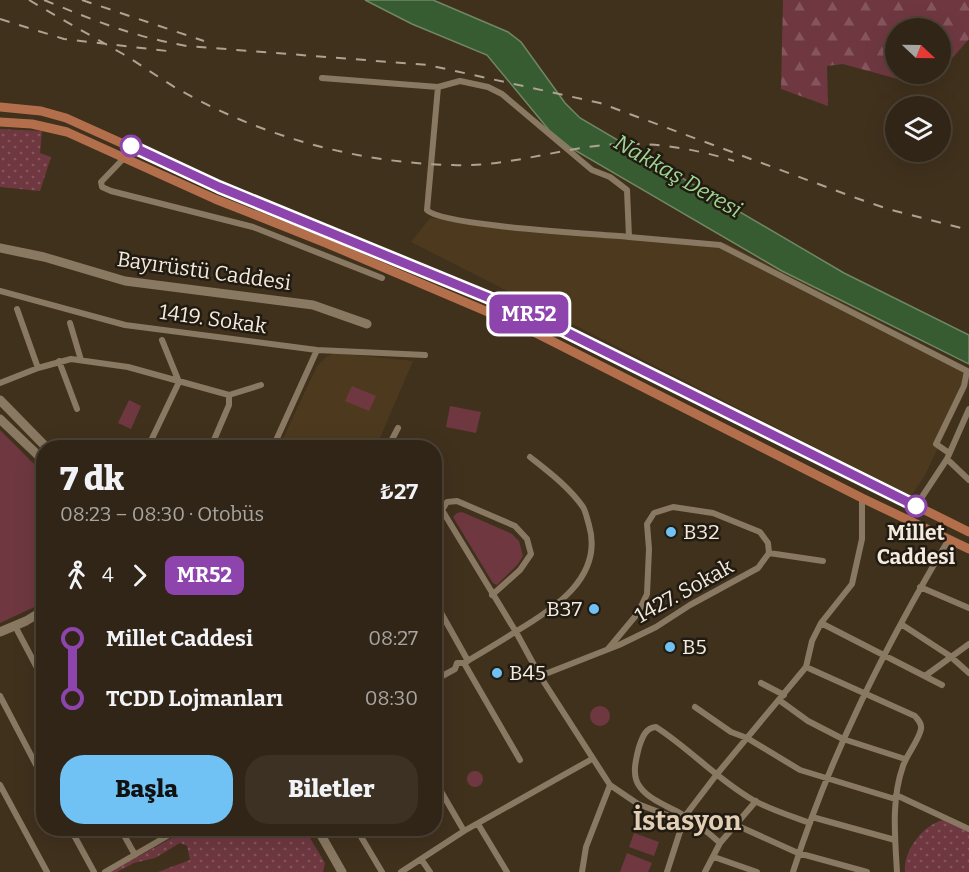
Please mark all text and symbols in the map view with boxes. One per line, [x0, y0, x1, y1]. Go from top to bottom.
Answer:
north arrow [885, 18, 951, 84]
map controls [885, 18, 951, 162]
button: layers [885, 96, 951, 162]
water label: Nakkaş Deresi [609, 129, 747, 223]
unlabelled marker [120, 135, 142, 157]
street label: Bayırüstü Caddesi [115, 246, 293, 296]
line badge: MR52 [487, 294, 571, 334]
street label: 1419. Sokak [158, 299, 269, 339]
text: MR52 [501, 301, 557, 327]
text: 7 dk [60, 459, 124, 499]
text: ₺27 [379, 478, 418, 505]
marker: Millet Caddesi [905, 495, 927, 517]
text: 08:23 – 08:30 · Otobüs [60, 502, 264, 526]
place label: B32 [683, 519, 720, 545]
place label: Millet Caddesi [877, 520, 956, 570]
marker: B32 [664, 525, 678, 539]
street label: 1427. Sokak [630, 553, 738, 629]
icon: walk [60, 559, 93, 592]
icon: forward [123, 559, 156, 592]
text: MR52 [177, 562, 232, 588]
text: 4 [102, 563, 114, 587]
place label: B37 [546, 596, 582, 622]
marker: B37 [587, 602, 601, 616]
text: Millet Caddesi [106, 625, 253, 652]
text: 08:27 [368, 626, 418, 650]
place label: B5 [682, 634, 707, 660]
marker: B5 [663, 640, 677, 654]
place label: B45 [509, 660, 546, 686]
marker: B45 [490, 666, 504, 680]
text: TCDD Lojmanları [106, 685, 283, 712]
text: 08:30 [365, 686, 418, 710]
button: Başla [60, 755, 233, 824]
button: Biletler [245, 755, 418, 824]
district label: İstasyon [633, 804, 742, 837]

